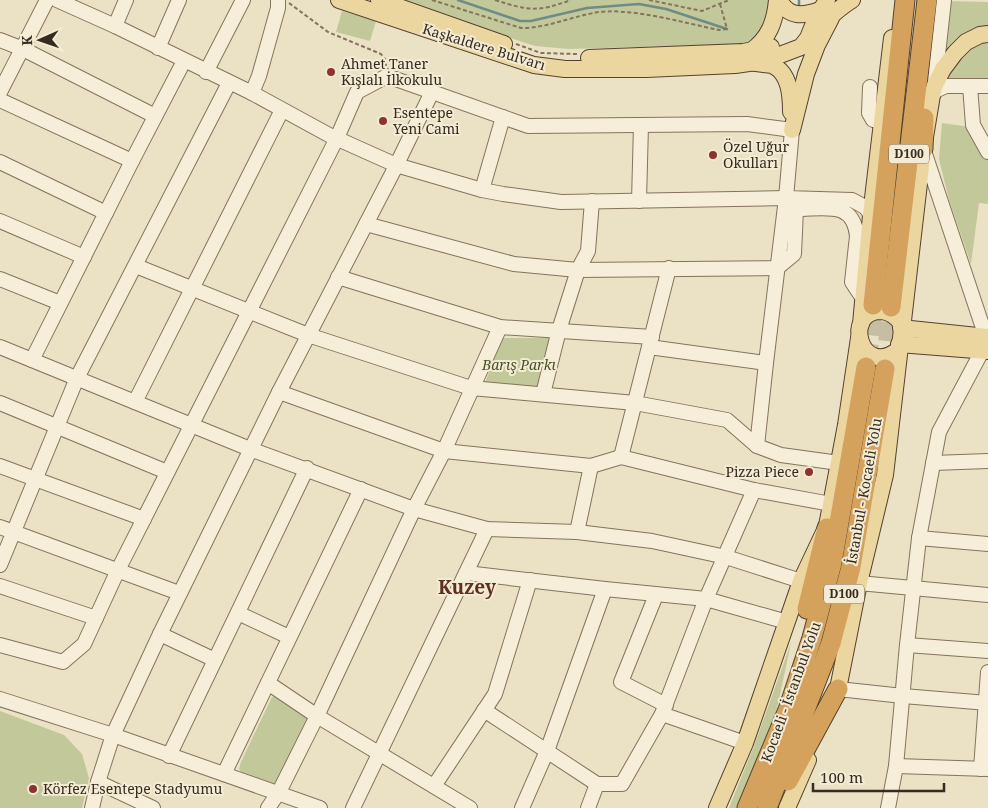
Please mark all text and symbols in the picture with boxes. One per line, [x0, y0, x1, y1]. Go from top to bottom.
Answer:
north arrow [15, 15, 65, 65]
street label: Kaşkaldere Bulvarı [420, 19, 548, 74]
text: K [17, 34, 36, 46]
place label: Ahmet Taner Kışlalı İlkokulu [341, 54, 442, 89]
marker: Ahmet Taner Kışlalı İlkokulu [325, 66, 337, 78]
place label: Esentepe Yeni Cami [392, 103, 460, 138]
marker: Esentepe Yeni Cami [377, 115, 389, 127]
place label: Özel Uğur Okulları [723, 137, 789, 172]
road number: D100 [889, 144, 929, 164]
marker: Özel Uğur Okulları [707, 149, 719, 161]
park label: Barış Parkı [481, 355, 557, 374]
street label: İstanbul - Kocaeli Yolu [841, 416, 886, 566]
place label: Pizza Piece [725, 462, 799, 481]
marker: Pizza Piece [803, 466, 815, 478]
district label: Kuzey [438, 574, 496, 600]
road number: D100 [824, 584, 864, 604]
street label: Kocaeli - İstanbul Yolu [756, 619, 825, 765]
scale bar [813, 760, 944, 792]
text: 100 m [820, 767, 863, 787]
place label: Körfez Esentepe Stadyumu [43, 779, 222, 798]
marker: Körfez Esentepe Stadyumu [27, 783, 39, 795]

